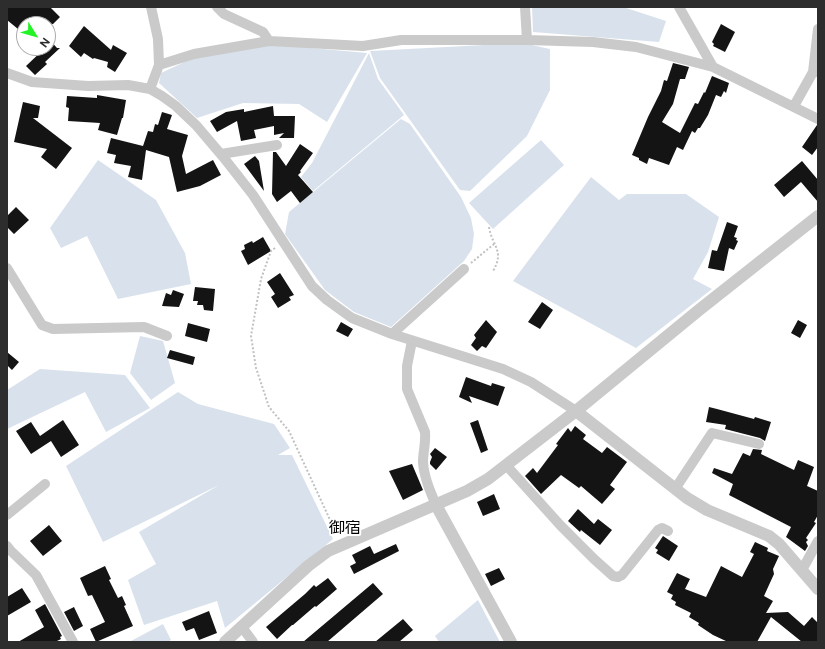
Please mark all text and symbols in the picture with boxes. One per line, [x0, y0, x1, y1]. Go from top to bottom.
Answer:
north arrow [16, 16, 56, 56]
text: N [37, 36, 52, 50]
district label: 御宿 [329, 518, 361, 538]

